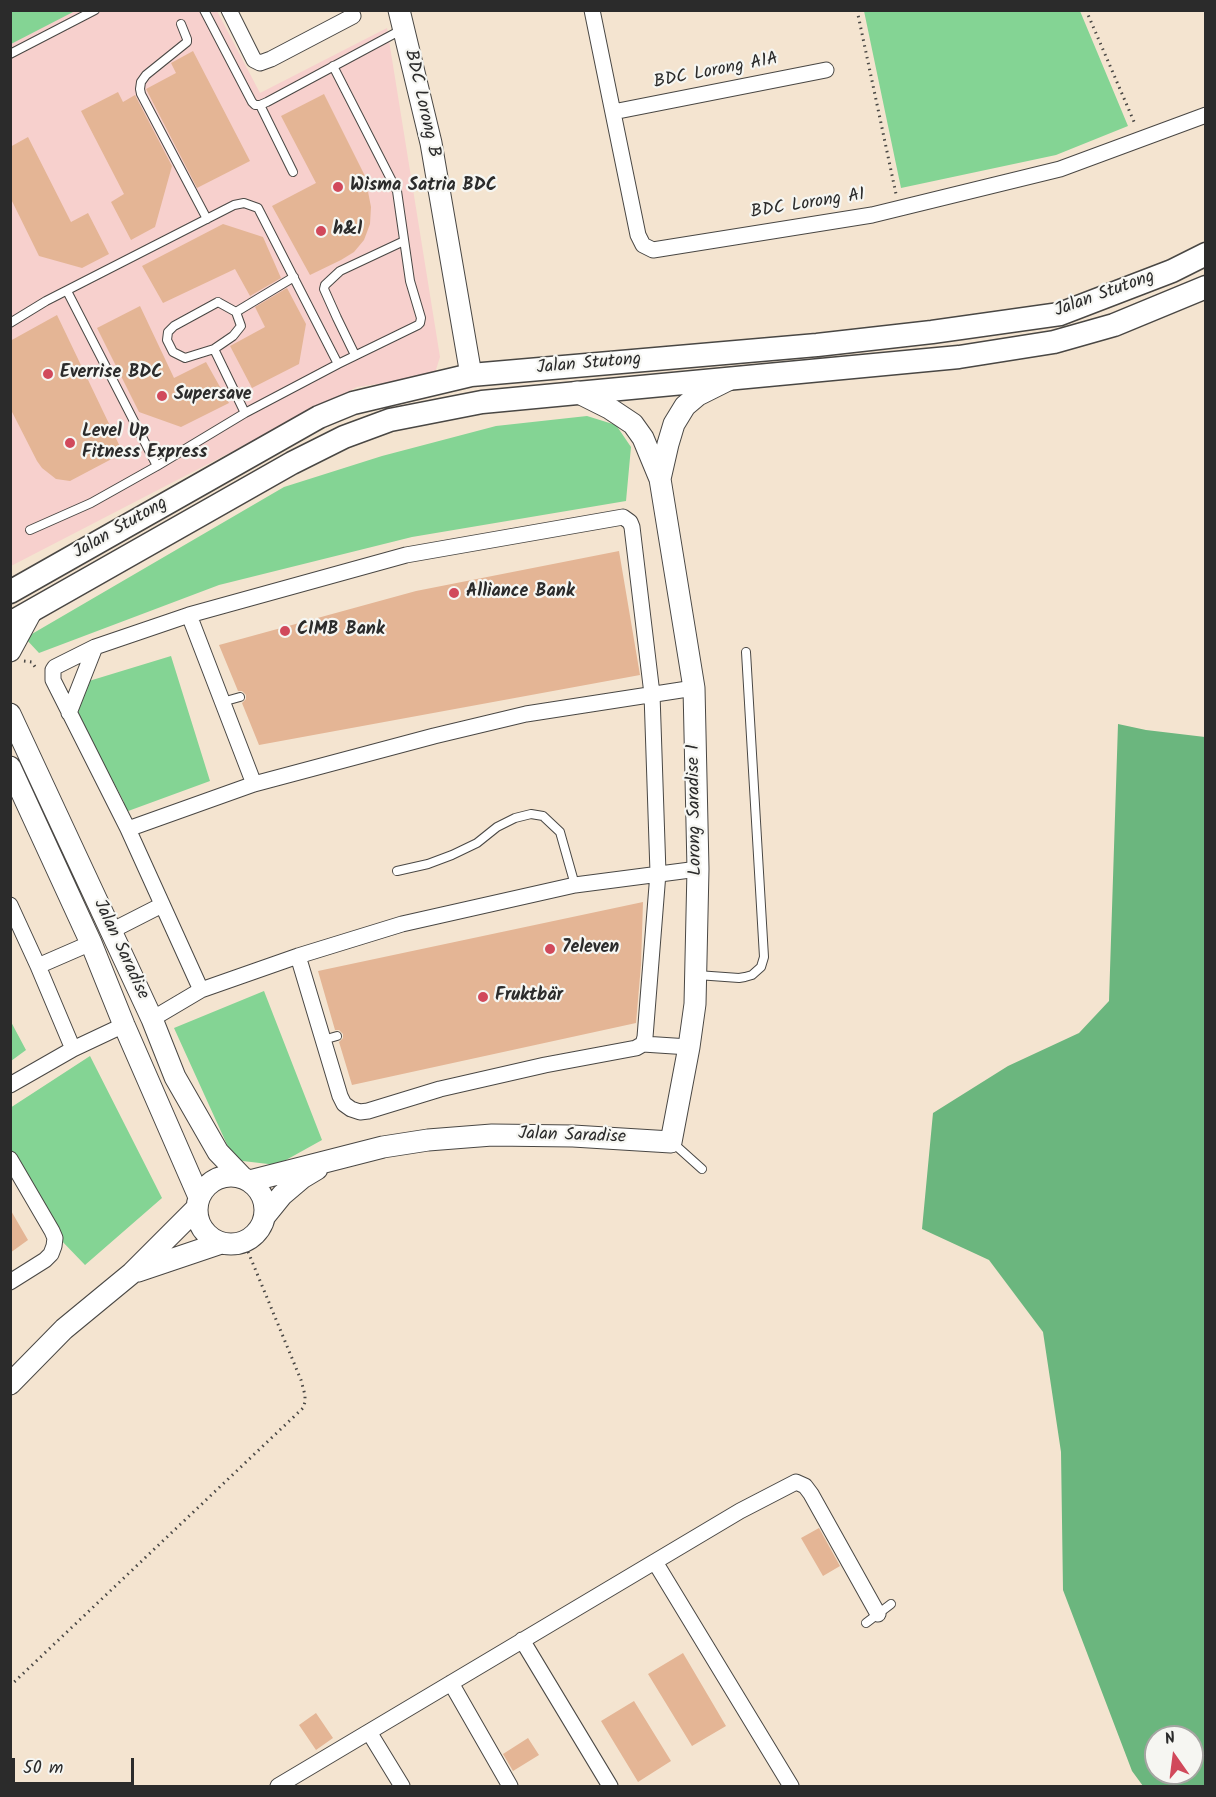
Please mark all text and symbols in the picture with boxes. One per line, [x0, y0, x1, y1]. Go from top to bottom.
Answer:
street label: BDC Lorong B [398, 48, 444, 160]
street label: BDC Lorong A1A [652, 49, 780, 95]
place label: Wisma Satria BDC [350, 176, 497, 198]
marker: Wisma Satria BDC [331, 180, 345, 194]
street label: BDC Lorong A1 [749, 185, 867, 225]
place label: h&l [333, 220, 362, 242]
marker: h&l [314, 224, 328, 238]
street label: Jalan Stutong [1052, 267, 1158, 323]
street label: Jalan Stutong [536, 350, 642, 380]
place label: Everrise BDC [60, 363, 162, 385]
marker: Everrise BDC [41, 367, 55, 381]
place label: Supersave [174, 385, 252, 407]
marker: Supersave [155, 389, 169, 403]
place label: Level Up Fitness Express [82, 422, 207, 464]
marker: Level Up Fitness Express [63, 436, 77, 450]
street label: Jalan Stutong [70, 493, 172, 565]
place label: Alliance Bank [466, 582, 575, 604]
marker: Alliance Bank [447, 586, 461, 600]
place label: CIMB Bank [297, 620, 385, 642]
marker: CIMB Bank [278, 624, 292, 638]
street label: Lorong Saradise 1 [684, 744, 708, 876]
street label: Jalan Saradise [87, 897, 153, 1003]
place label: 7eleven [562, 938, 619, 960]
marker: 7eleven [543, 942, 557, 956]
place label: Fruktbär [495, 986, 563, 1008]
marker: Fruktbär [476, 990, 490, 1004]
street label: Jalan Saradise [518, 1124, 626, 1150]
north arrow [1144, 1725, 1204, 1785]
text: N [1162, 1726, 1178, 1752]
scale bar [15, 1746, 136, 1784]
text: 50 m [23, 1754, 63, 1783]

